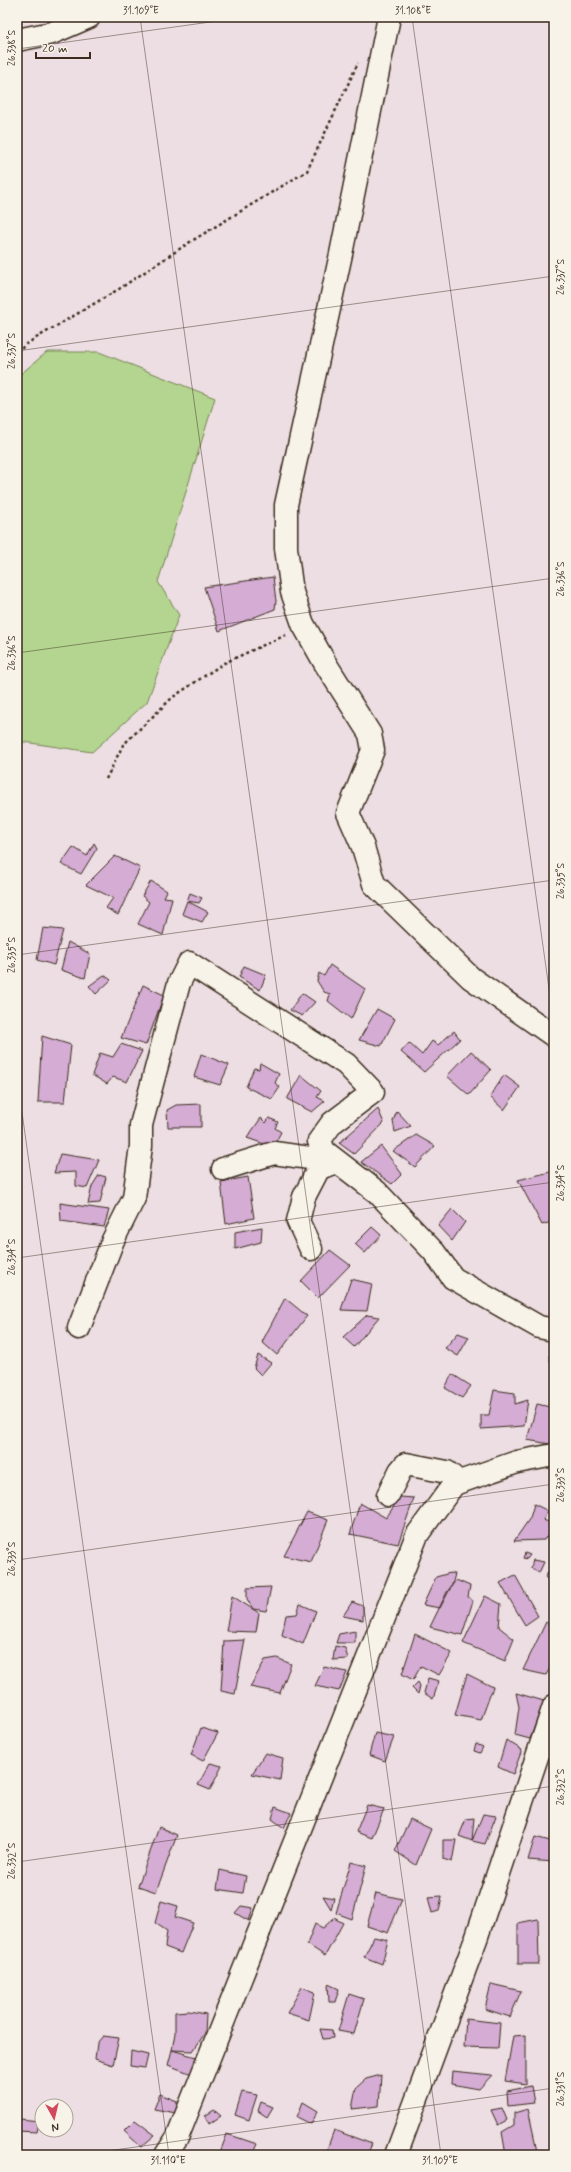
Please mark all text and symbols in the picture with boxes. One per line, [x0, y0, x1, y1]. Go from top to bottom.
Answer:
text: 31.109°E [123, 4, 159, 18]
text: 31.108°E [395, 4, 431, 18]
text: 26.338°S [5, 30, 19, 66]
scale bar [36, 34, 90, 60]
text: 20 m [42, 41, 68, 57]
text: 26.337°S [554, 259, 568, 295]
text: 26.337°S [5, 333, 19, 369]
text: 26.336°S [554, 561, 568, 597]
text: 26.336°S [5, 635, 19, 671]
text: 26.335°S [554, 863, 568, 899]
text: 26.335°S [5, 937, 19, 973]
text: 26.334°S [554, 1164, 568, 1201]
text: 26.334°S [5, 1238, 19, 1275]
text: 26.333°S [554, 1467, 568, 1502]
text: 26.333°S [5, 1541, 19, 1576]
text: 26.332°S [554, 1768, 568, 1805]
text: 26.332°S [5, 1842, 19, 1879]
text: 26.331°S [554, 2071, 568, 2106]
north arrow [34, 2098, 74, 2138]
text: N [51, 2119, 60, 2134]
text: 31.110°E [150, 2154, 186, 2168]
text: 31.109°E [422, 2154, 458, 2168]

